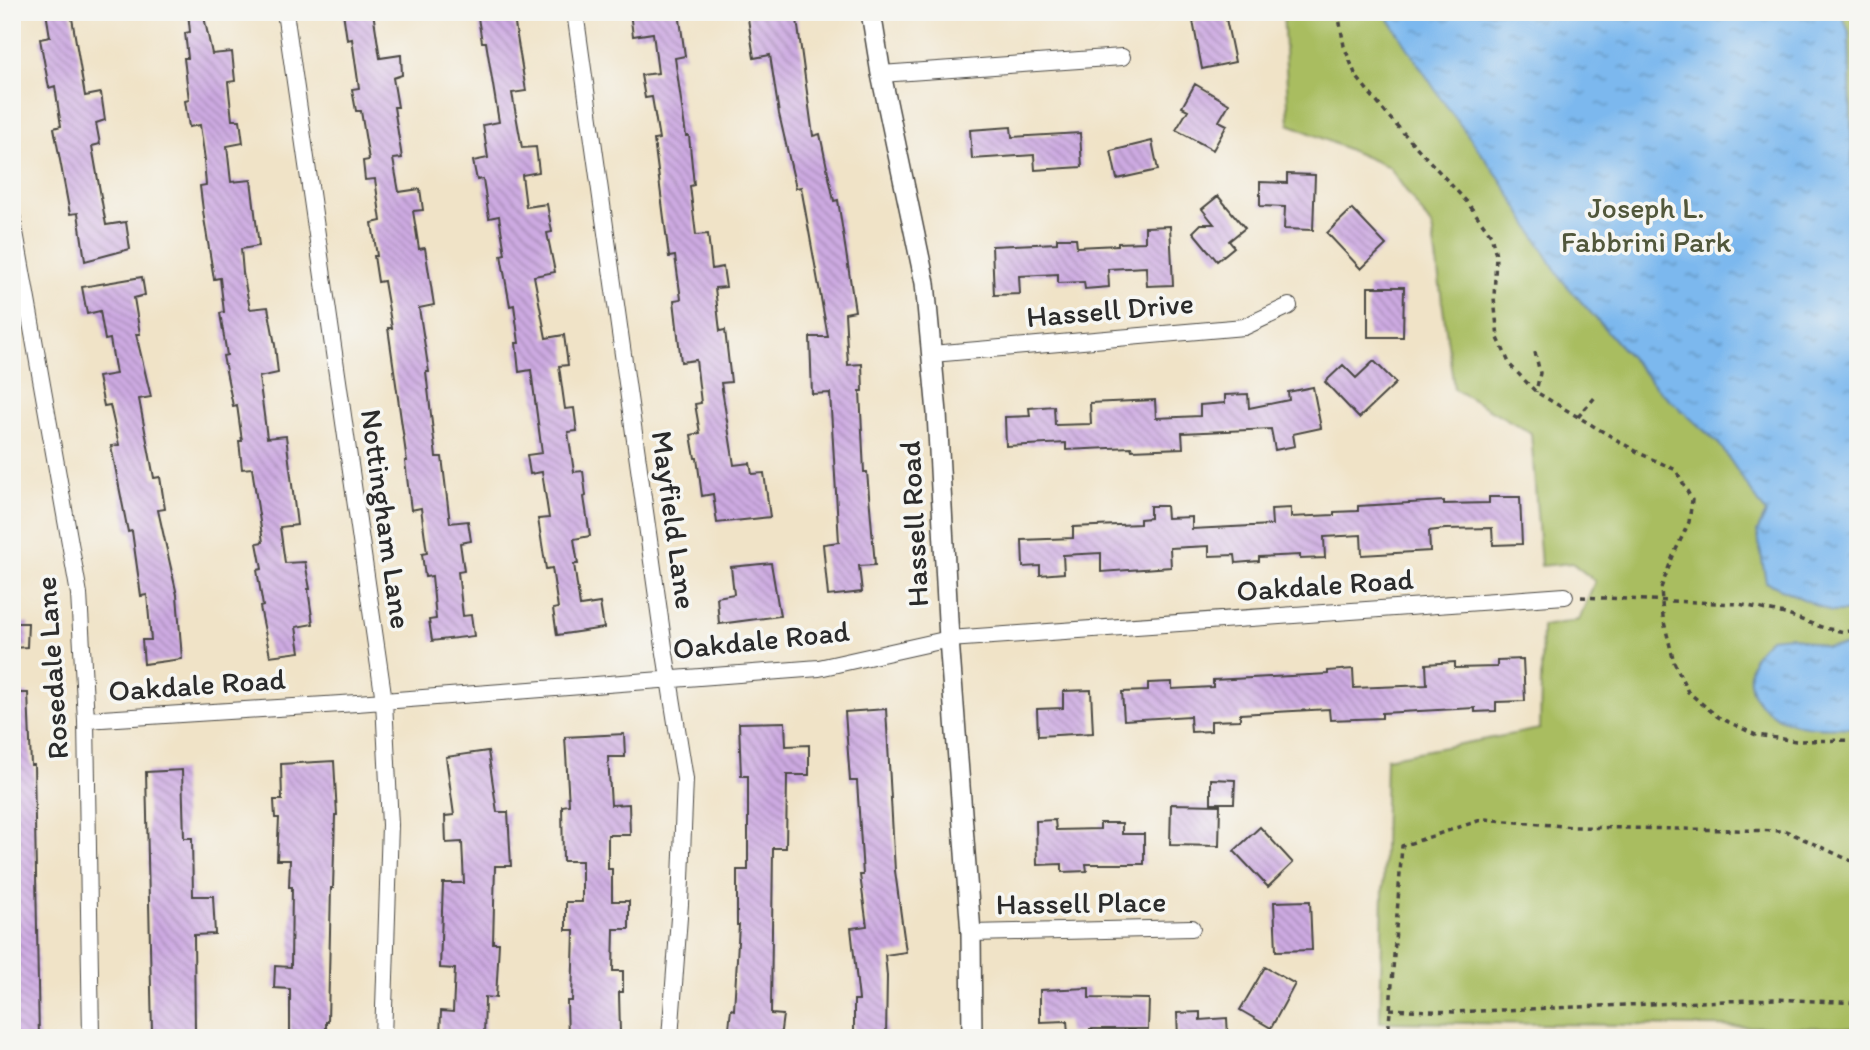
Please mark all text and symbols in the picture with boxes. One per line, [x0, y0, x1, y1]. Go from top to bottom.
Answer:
park label: Joseph L. Fabbrini Park [1561, 189, 1732, 260]
street label: Hassell Drive [1025, 284, 1195, 335]
street label: Nottingham Lane [353, 407, 420, 631]
street label: Mayfield Lane [644, 428, 705, 612]
street label: Hassell Road [891, 440, 936, 608]
street label: Oakdale Road [1235, 560, 1415, 609]
street label: Rosedale Lane [27, 575, 76, 761]
street label: Oakdale Road [671, 612, 852, 667]
street label: Oakdale Road [107, 660, 287, 709]
street label: Hassell Place [995, 883, 1167, 922]

